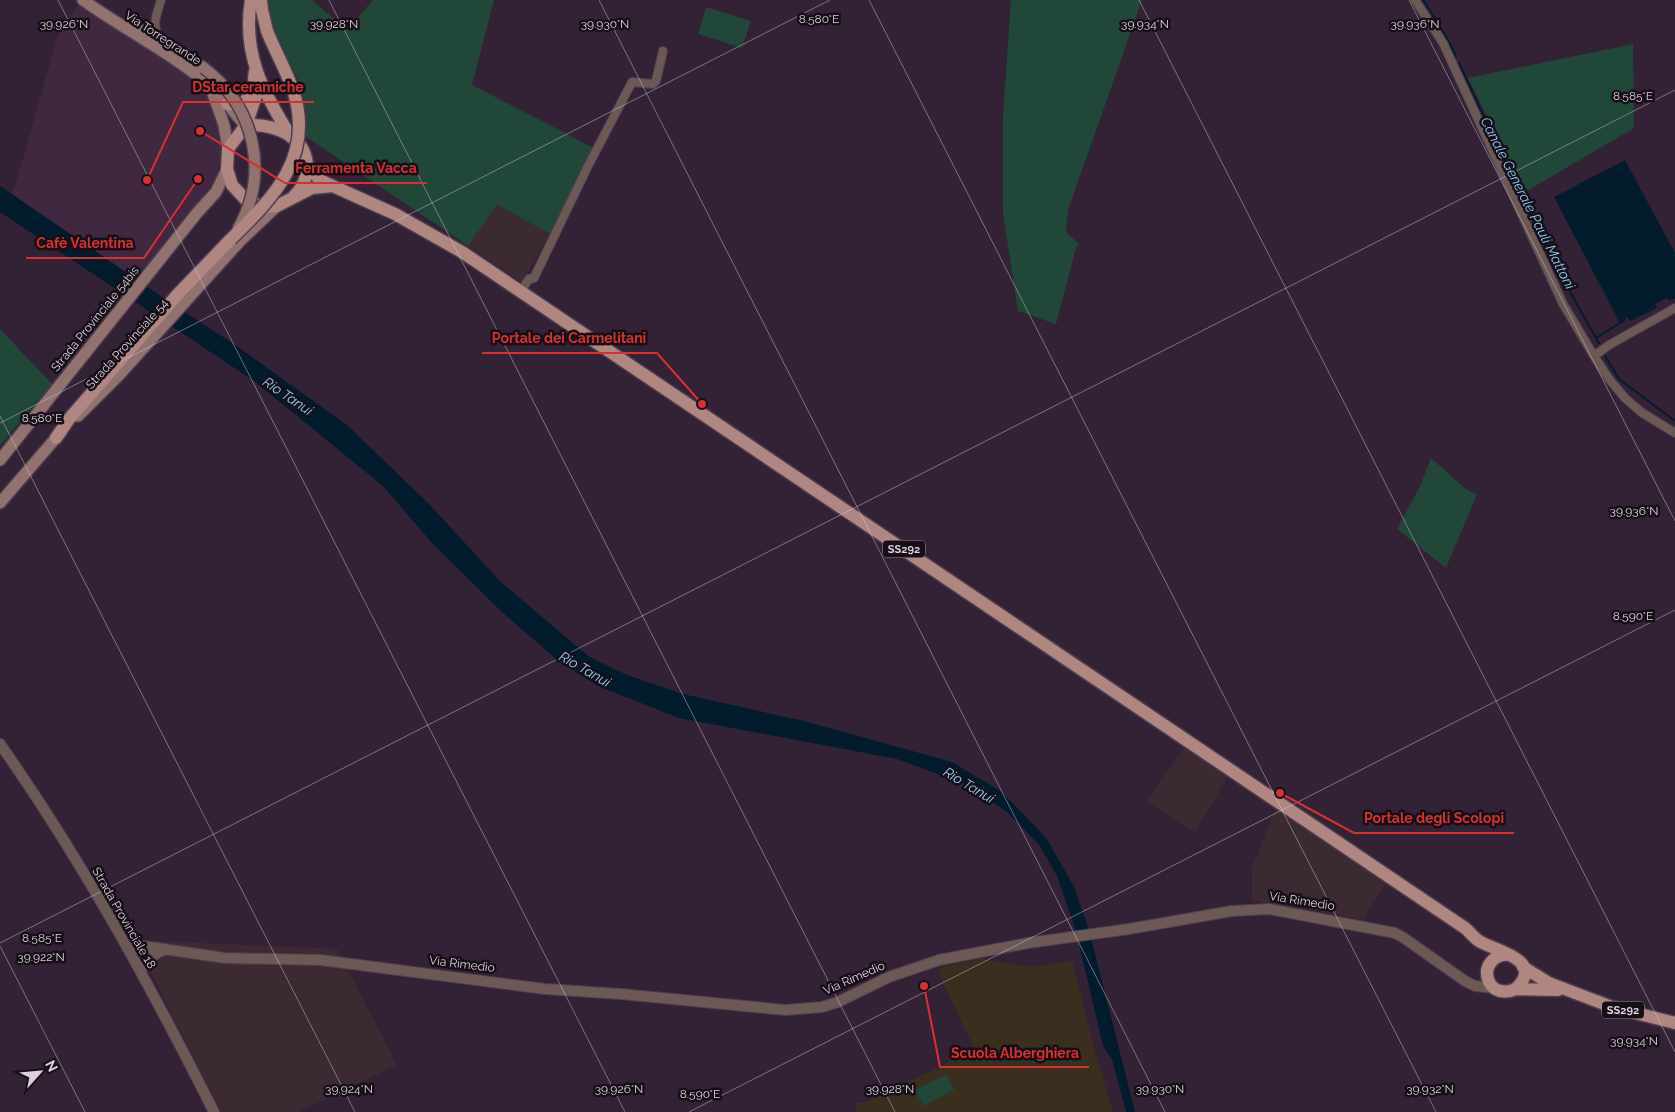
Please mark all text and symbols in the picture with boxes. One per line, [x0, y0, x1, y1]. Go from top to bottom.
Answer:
street label: Via Torregrande [122, 8, 204, 68]
text: 8.580°E [799, 12, 839, 26]
text: 39.926°N [40, 17, 88, 31]
text: 39.928°N [310, 17, 358, 31]
text: 39.930°N [581, 17, 629, 31]
text: 39.934°N [1121, 17, 1169, 31]
text: 39.936°N [1391, 17, 1439, 31]
callout: DStar ceramiche [183, 73, 314, 102]
text: DStar ceramiche [192, 79, 304, 95]
text: 8.585°E [1613, 89, 1653, 103]
water label: Canale Generale Pauli Mattoni [1478, 114, 1579, 293]
callout: Ferramenta Vacca [285, 154, 427, 183]
text: Ferramenta Vacca [295, 160, 417, 176]
callout: Cafè Valentina [26, 229, 144, 258]
text: Cafè Valentina [36, 235, 134, 251]
street label: Strada Provinciale 54bis [48, 263, 142, 375]
street label: Strada Provinciale 54 [83, 296, 171, 392]
callout: Portale dei Carmelitani [482, 324, 657, 353]
text: Portale dei Carmelitani [492, 330, 646, 346]
water label: Rio Tanui [260, 374, 317, 419]
text: 8.580°E [22, 411, 62, 425]
text: 39.936°N [1610, 504, 1658, 518]
road number: SS292 [883, 540, 925, 558]
text: 8.590°E [1613, 609, 1653, 623]
water label: Rio Tanui [556, 648, 614, 691]
water label: Rio Tanui [941, 764, 998, 807]
callout: Portale degli Scolopi [1354, 804, 1514, 833]
text: Portale degli Scolopi [1364, 810, 1504, 826]
street label: Strada Provinciale 18 [89, 865, 159, 971]
street label: Via Rimedio [1268, 889, 1336, 913]
text: 8.585°E [22, 931, 62, 945]
text: 39.922°N [17, 950, 65, 964]
street label: Via Rimedio [428, 953, 496, 975]
street label: Via Rimedio [821, 958, 887, 998]
road number: SS292 [1602, 1002, 1644, 1018]
text: 39.934°N [1610, 1034, 1658, 1048]
callout: Scuola Alberghiera [940, 1038, 1089, 1067]
text: Scuola Alberghiera [951, 1045, 1079, 1061]
north arrow [15, 1047, 65, 1097]
text: N [42, 1058, 61, 1074]
text: 39.924°N [325, 1082, 373, 1096]
text: 39.926°N [595, 1082, 643, 1096]
text: 39.928°N [866, 1082, 914, 1096]
text: 39.930°N [1136, 1082, 1184, 1096]
text: 39.932°N [1406, 1082, 1454, 1096]
text: 8.590°E [680, 1087, 720, 1101]

